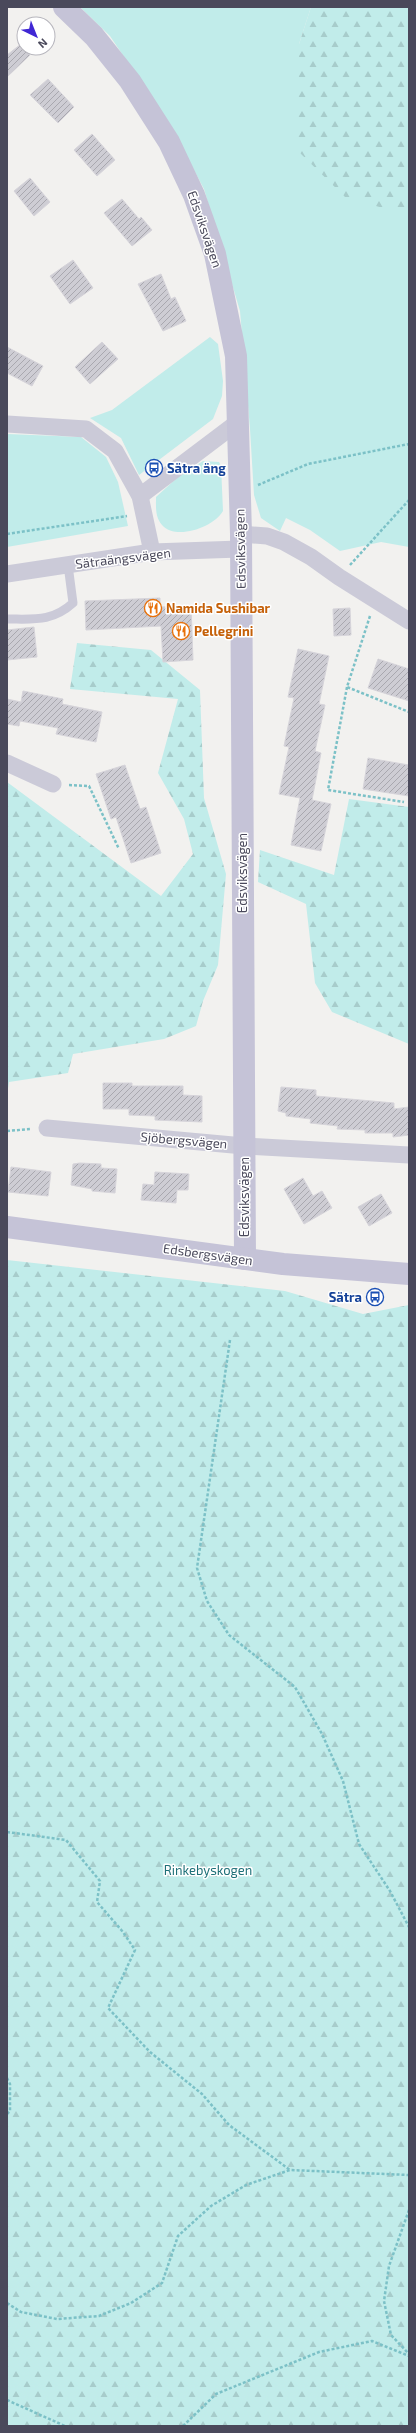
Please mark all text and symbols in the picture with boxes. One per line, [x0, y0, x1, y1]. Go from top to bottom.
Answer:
north arrow [16, 16, 56, 56]
text: N [36, 36, 51, 51]
street label: Edsviksvägen [184, 188, 226, 270]
bus stop icon: Sätra äng [144, 458, 164, 478]
place label: Sätra äng [167, 460, 226, 476]
street label: Edsviksvägen [231, 509, 249, 589]
street label: Sätraängsvägen [74, 544, 172, 572]
restaurant icon: Namida Sushibar [143, 598, 163, 618]
place label: Namida Sushibar [166, 600, 271, 616]
restaurant icon: Pellegrini [171, 621, 191, 641]
place label: Pellegrini [194, 623, 253, 639]
street label: Edsviksvägen [234, 833, 250, 913]
street label: Sjöbergsvägen [140, 1128, 228, 1152]
street label: Edsviksvägen [236, 1157, 252, 1237]
street label: Edsbergsvägen [162, 1240, 254, 1268]
bus stop icon: Sätra [365, 1287, 385, 1307]
place label: Sätra [329, 1289, 362, 1305]
park label: Rinkebyskogen [164, 1862, 252, 1878]

